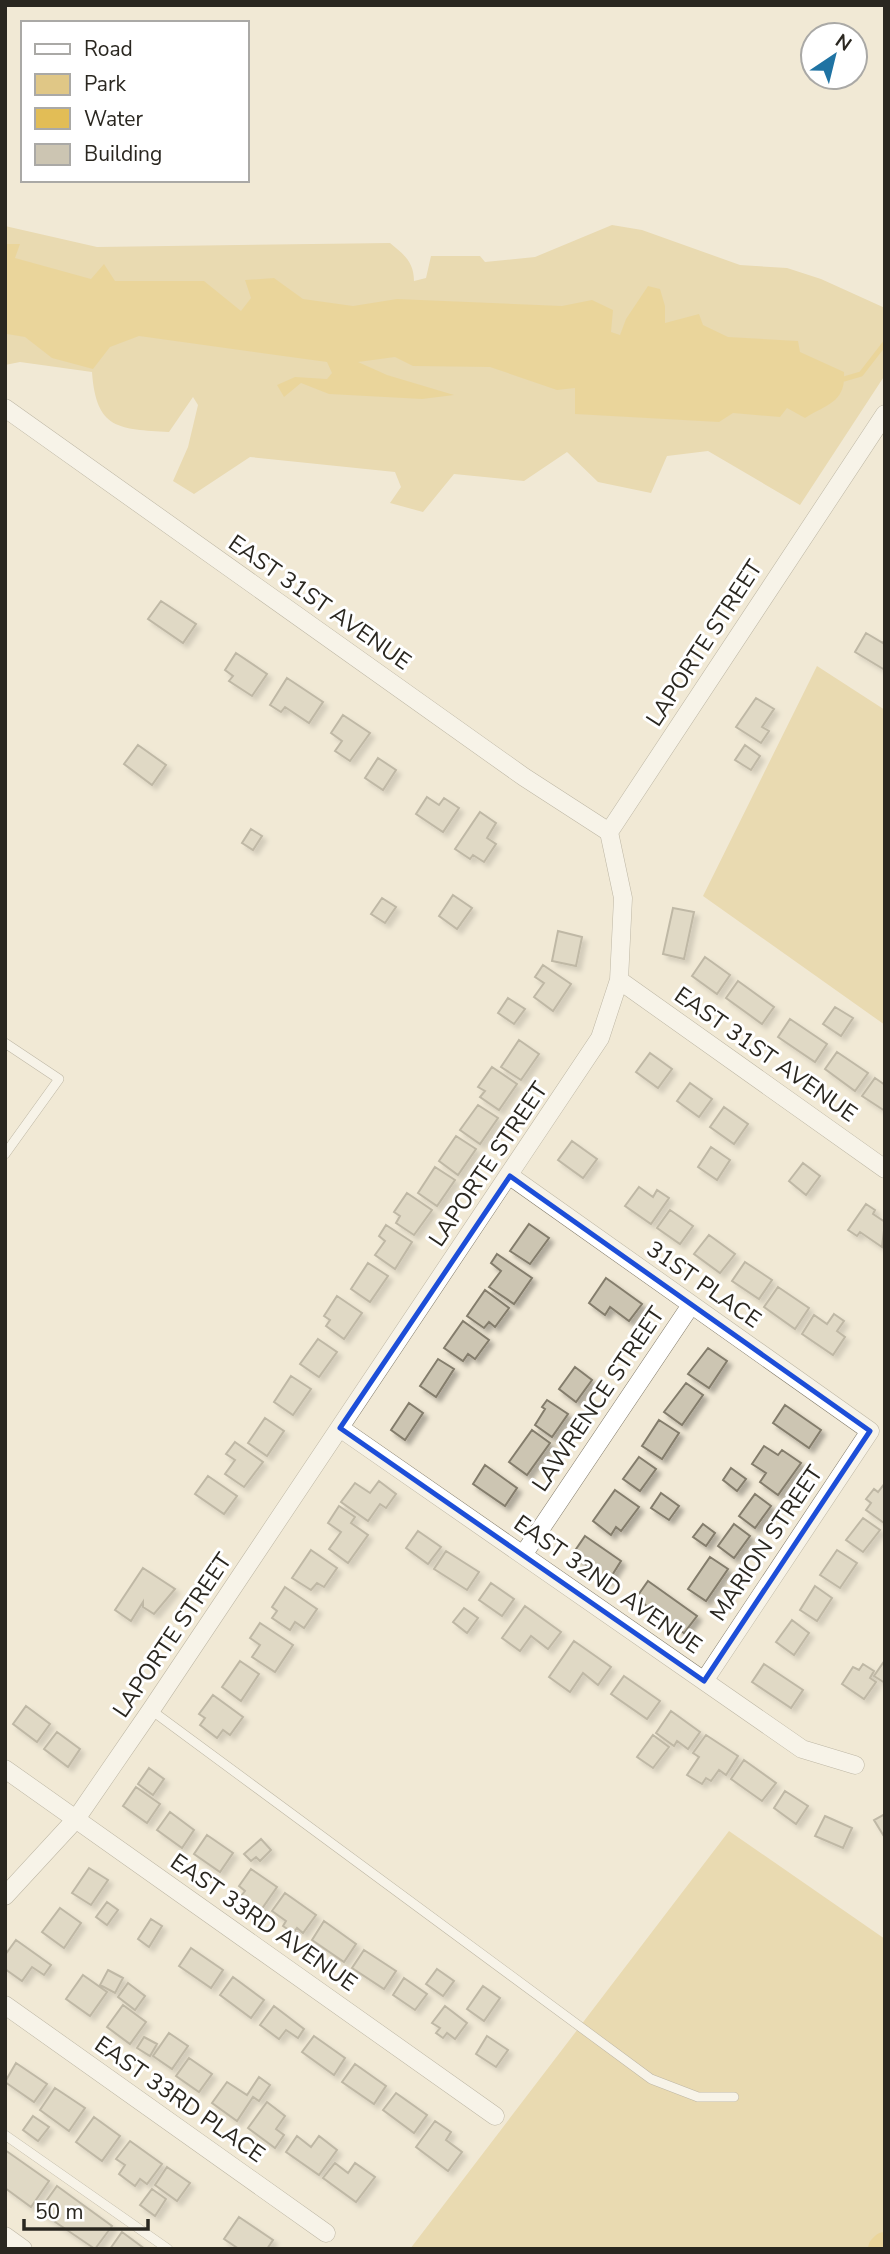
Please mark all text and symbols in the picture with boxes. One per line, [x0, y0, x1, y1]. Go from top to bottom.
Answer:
legend [21, 21, 248, 182]
north arrow [799, 21, 869, 91]
text: N [830, 28, 856, 58]
text: Road [84, 35, 133, 63]
text: Park [84, 70, 126, 98]
text: Water [84, 105, 143, 133]
text: Building [84, 140, 162, 168]
street label: EAST 31ST AVENUE [222, 528, 417, 677]
street label: LAPORTE STREET [639, 554, 770, 732]
street label: EAST 31ST AVENUE [668, 980, 863, 1129]
street label: LAPORTE STREET [422, 1076, 555, 1253]
street label: 31ST PLACE [640, 1234, 767, 1335]
street label: LAWRENCE STREET [525, 1301, 672, 1498]
street label: MARION STREET [703, 1459, 830, 1627]
street label: EAST 32ND AVENUE [508, 1508, 708, 1661]
street label: LAPORTE STREET [106, 1547, 239, 1724]
street label: EAST 33RD AVENUE [164, 1846, 363, 1999]
street label: EAST 33RD PLACE [88, 2029, 271, 2170]
scale bar [24, 2188, 149, 2232]
text: 50 m [35, 2198, 84, 2226]

